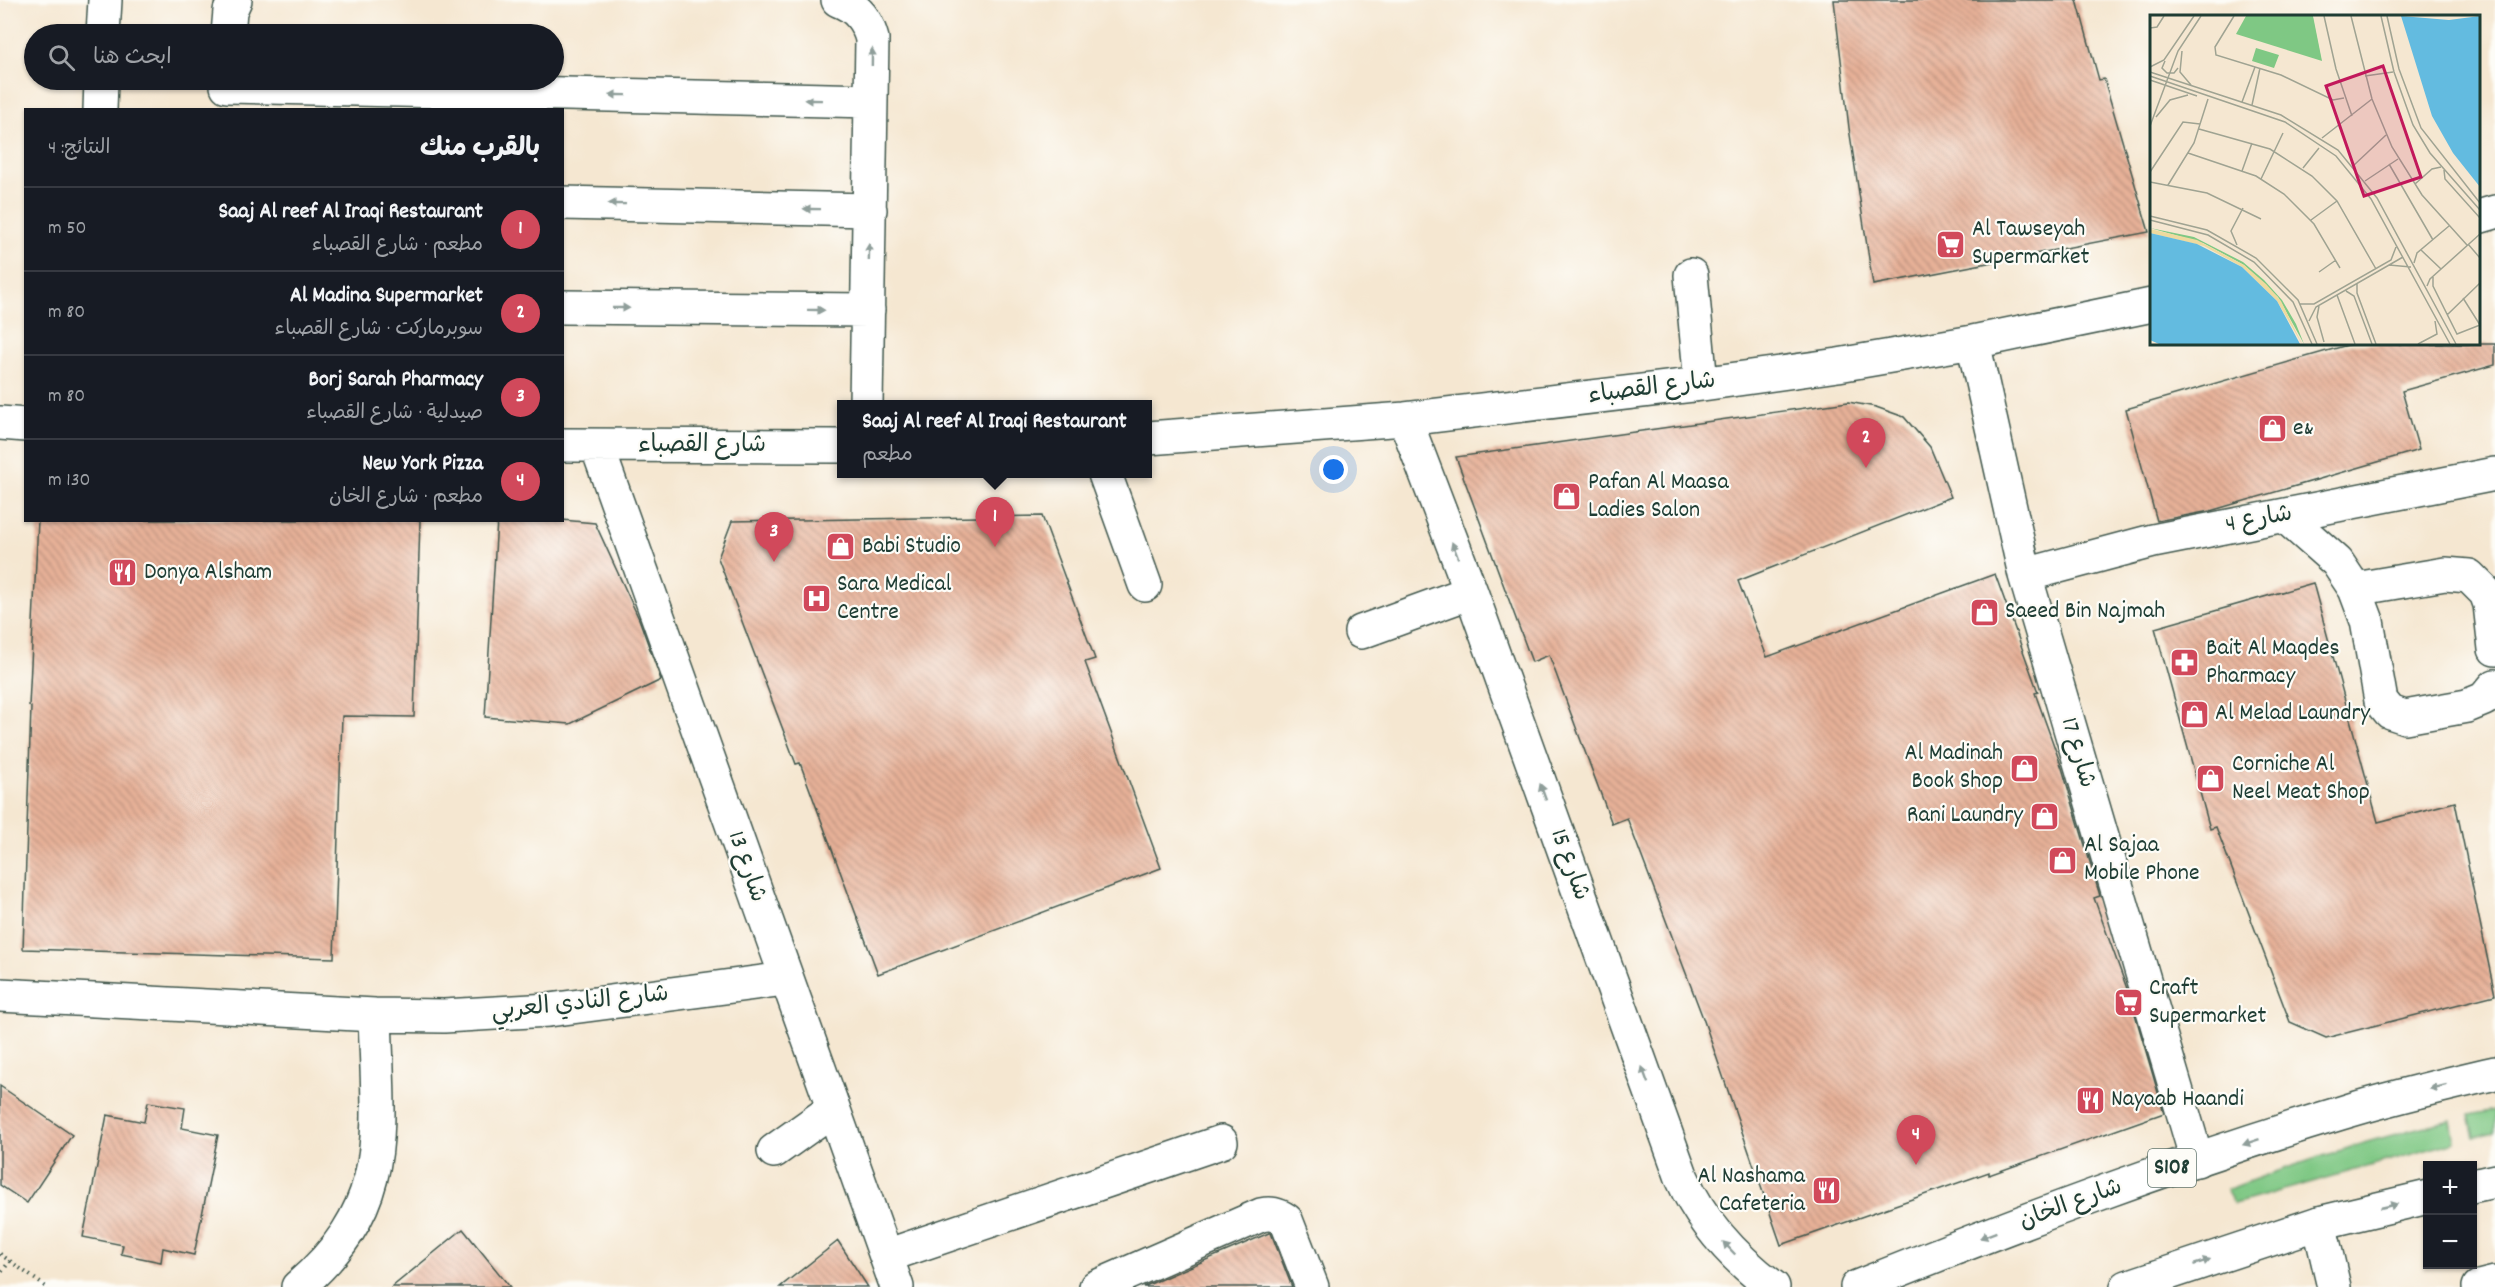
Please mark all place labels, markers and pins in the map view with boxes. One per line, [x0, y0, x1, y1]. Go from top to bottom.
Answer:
place label: Al Tawseyah Supermarket [1972, 213, 2090, 275]
supermarket icon: Al Tawseyah Supermarket [1935, 228, 1967, 260]
place label: e& [2293, 412, 2314, 446]
shop icon: e& [2256, 413, 2288, 445]
pin: 2 [1846, 418, 1886, 468]
place label: Pafan Al Maasa Ladies Salon [1588, 466, 1729, 528]
shop icon: Pafan Al Maasa Ladies Salon [1551, 481, 1583, 513]
pin: 1 [976, 498, 1014, 547]
pin: 3 [754, 512, 794, 562]
place label: Babi Studio [862, 530, 961, 564]
shop icon: Babi Studio [825, 531, 857, 563]
place label: Donya Alsham [144, 556, 272, 590]
restaurant icon: Donya Alsham [107, 557, 139, 589]
place label: Sara Medical Centre [837, 568, 952, 630]
hospital icon: Sara Medical Centre [800, 583, 832, 615]
place label: Saeed Bin Najmah [2005, 595, 2165, 629]
shop icon: Saeed Bin Najmah [1968, 596, 2000, 628]
place label: Bait Al Maqdes Pharmacy [2206, 632, 2340, 694]
pharmacy icon: Bait Al Maqdes Pharmacy [2169, 647, 2201, 679]
place label: Al Melad Laundry [2215, 697, 2371, 731]
shop icon: Al Melad Laundry [2178, 698, 2210, 730]
place label: Al Madinah Book Shop [1904, 737, 2003, 799]
place label: Corniche Al Neel Meat Shop [2232, 748, 2370, 810]
shop icon: Al Madinah Book Shop [2008, 752, 2040, 784]
shop icon: Corniche Al Neel Meat Shop [2195, 763, 2227, 795]
place label: Rani Laundry [1907, 799, 2024, 833]
shop icon: Rani Laundry [2028, 800, 2060, 832]
place label: Al Sajaa Mobile Phone [2084, 829, 2200, 891]
shop icon: Al Sajaa Mobile Phone [2047, 844, 2079, 876]
place label: Craft Supermarket [2149, 972, 2267, 1034]
supermarket icon: Craft Supermarket [2112, 987, 2144, 1019]
place label: Nayaab Haandi [2111, 1083, 2244, 1117]
restaurant icon: Nayaab Haandi [2074, 1084, 2106, 1116]
pin: 4 [1896, 1116, 1936, 1165]
place label: Al Nashama Cafeteria [1697, 1160, 1806, 1222]
restaurant icon: Al Nashama Cafeteria [1810, 1175, 1842, 1207]

